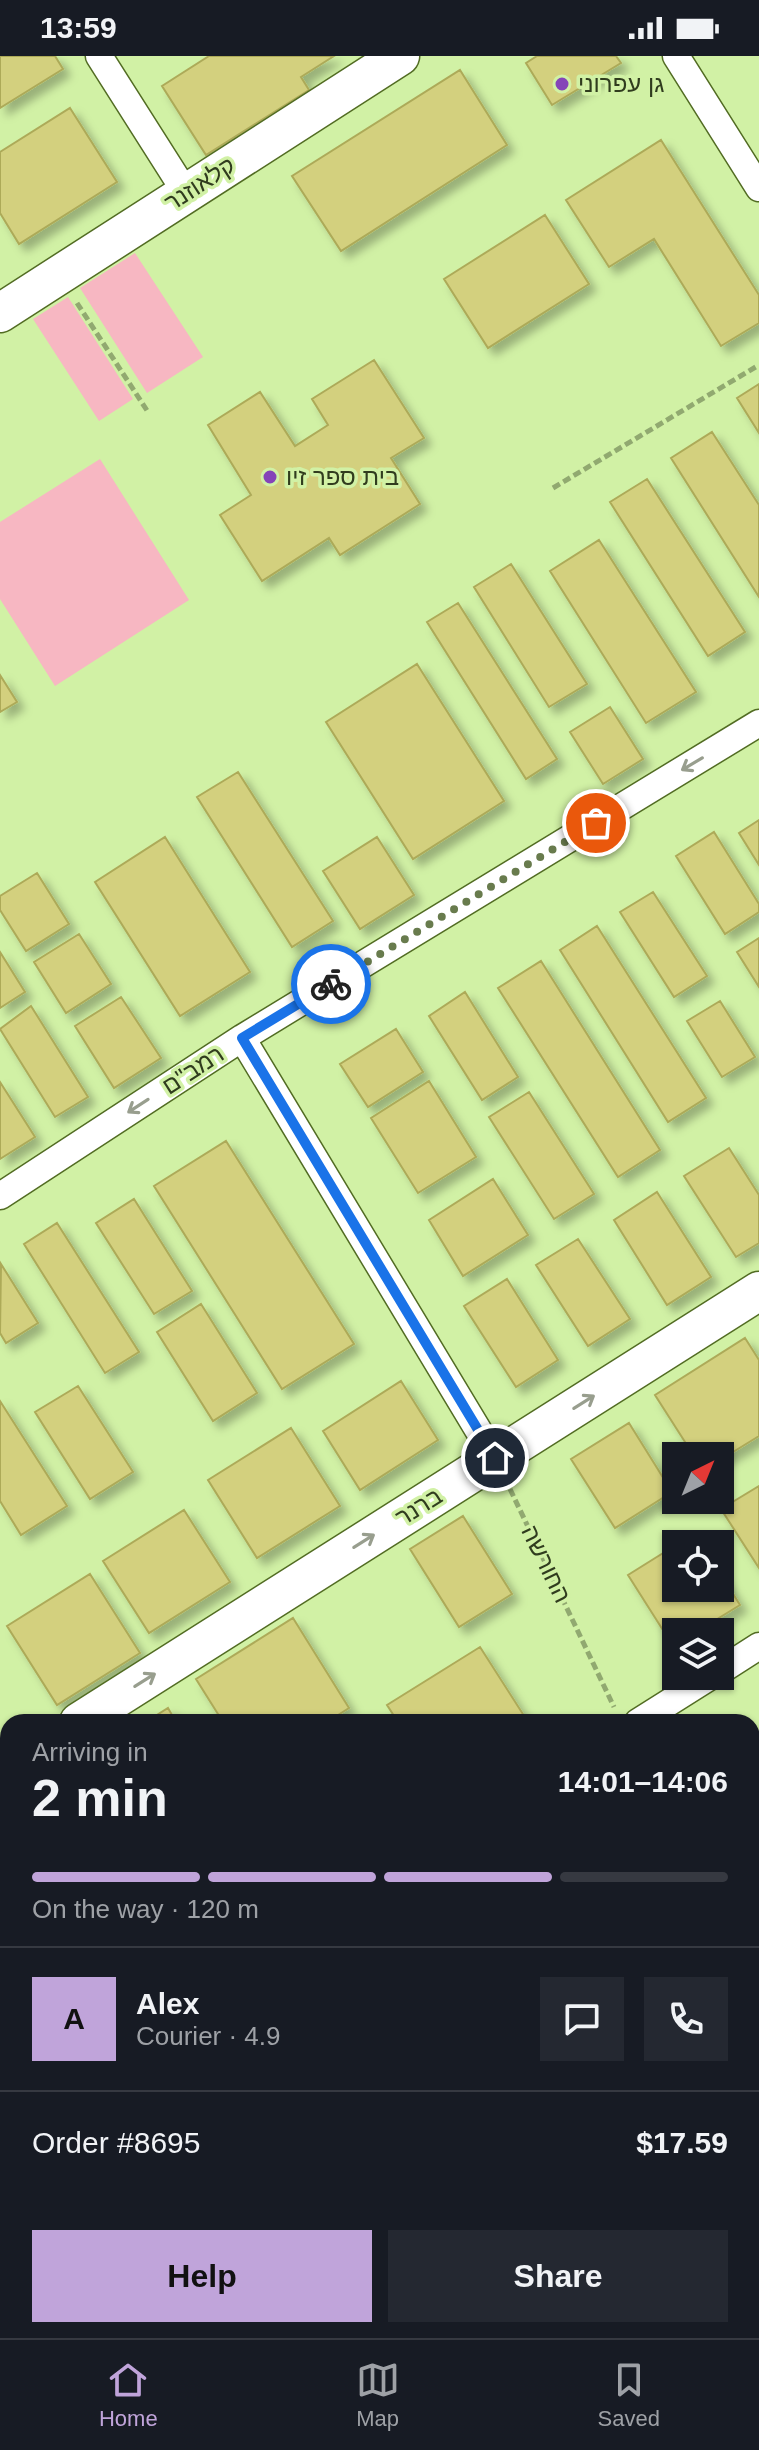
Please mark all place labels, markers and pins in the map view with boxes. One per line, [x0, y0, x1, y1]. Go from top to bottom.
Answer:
place label: גן עפרוני [578, 70, 664, 97]
marker: גן עפרוני [553, 75, 571, 93]
place label: בית ספר זיו [286, 463, 399, 490]
marker: בית ספר זיו [261, 468, 279, 486]
pin [562, 789, 630, 857]
pin [461, 1424, 529, 1492]

